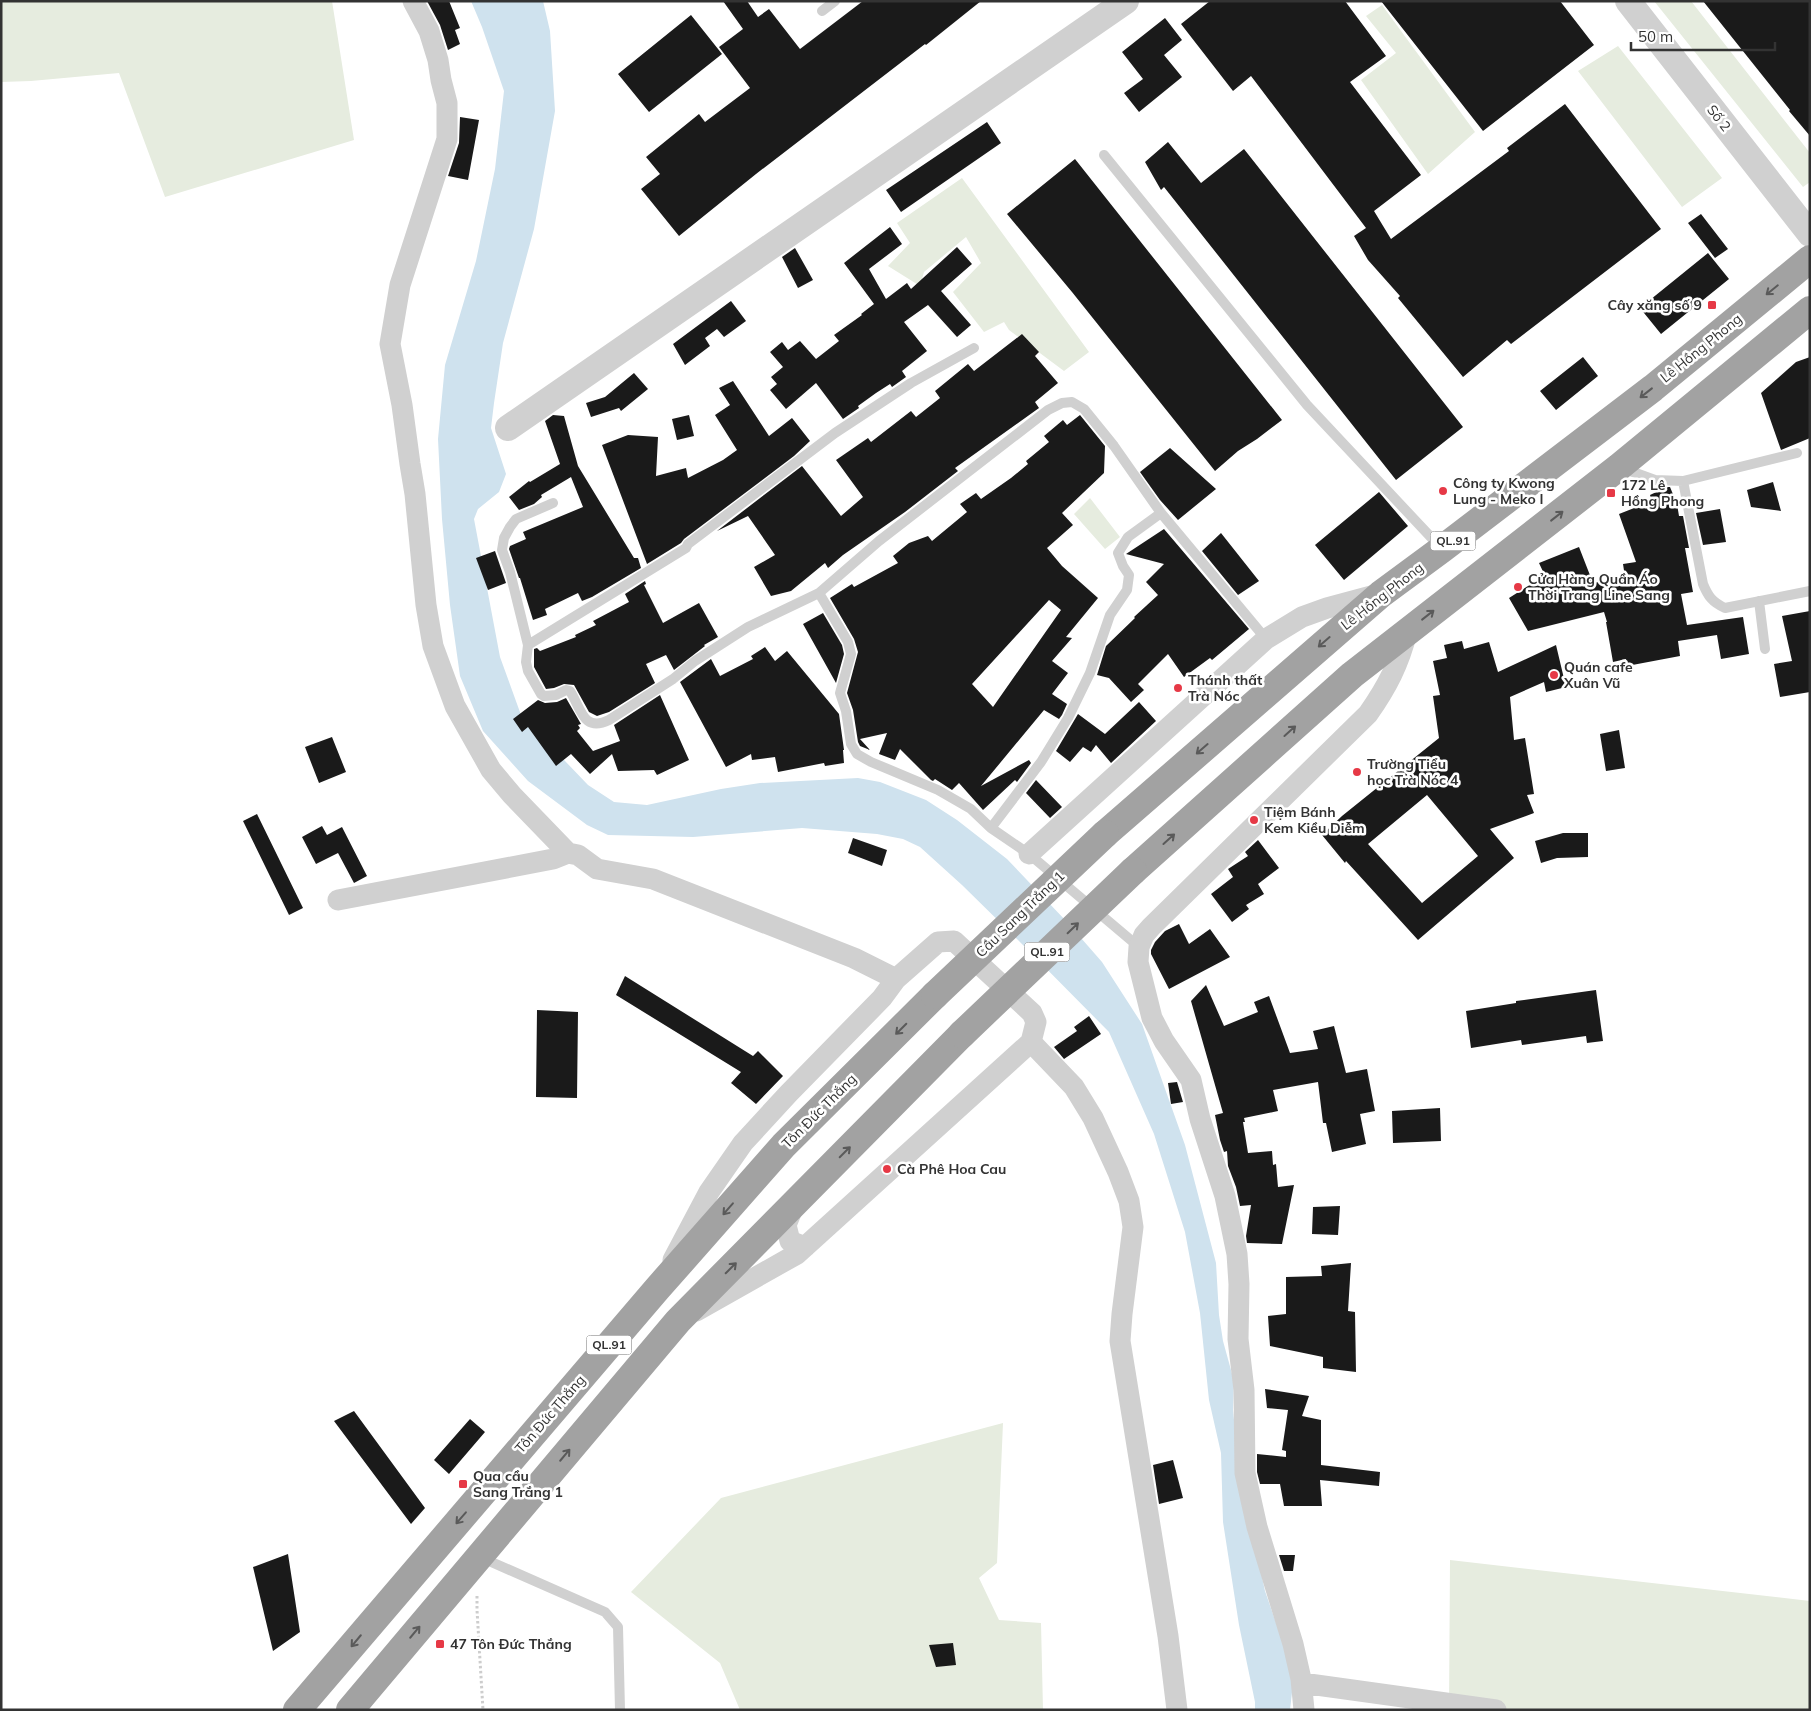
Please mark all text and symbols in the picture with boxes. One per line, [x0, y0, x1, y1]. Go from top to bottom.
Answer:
scale bar [1631, 20, 1775, 52]
text: 50 m [1638, 27, 1673, 46]
street label: Số 2 [1703, 101, 1735, 135]
one-way arrow [1766, 285, 1779, 296]
place label: Cây xăng số 9 [1607, 296, 1702, 314]
marker: Cây xăng số 9 [1706, 299, 1718, 311]
street label: Lê Hồng Phong [1657, 310, 1745, 386]
one-way arrow [1640, 387, 1653, 398]
place label: Công ty Kwong Lung - Meko I [1453, 474, 1555, 508]
place label: 172 Lê Hồng Phong [1621, 476, 1704, 510]
marker: Công ty Kwong Lung - Meko I [1437, 485, 1449, 497]
marker: 172 Lê Hồng Phong [1605, 487, 1617, 499]
one-way arrow [1550, 510, 1563, 521]
road number: QL.91 [1430, 532, 1476, 550]
street label: Lê Hồng Phong [1337, 558, 1427, 634]
place label: Cửa Hàng Quần Áo Thời Trang Line Sang [1528, 570, 1670, 604]
marker: Cửa Hàng Quần Áo Thời Trang Line Sang [1512, 581, 1524, 593]
one-way arrow [1422, 610, 1435, 621]
one-way arrow [1318, 637, 1331, 648]
place label: Quán cafe Xuân Vũ [1563, 658, 1633, 692]
marker: Quán cafe Xuân Vũ [1548, 669, 1560, 681]
place label: Thánh thất Trà Nóc [1188, 671, 1263, 705]
marker: Thánh thất Trà Nóc [1172, 682, 1184, 694]
one-way arrow [1284, 725, 1297, 736]
one-way arrow [1195, 743, 1208, 755]
place label: Trường Tiểu học Trà Nóc 4 [1367, 755, 1459, 789]
marker: Trường Tiểu học Trà Nóc 4 [1351, 766, 1363, 778]
place label: Tiệm Bánh Kem Kiều Diễm [1264, 803, 1365, 837]
marker: Tiệm Bánh Kem Kiều Diễm [1248, 814, 1260, 826]
one-way arrow [1162, 833, 1175, 845]
street label: Cầu Sang Trắng 1 [972, 867, 1068, 961]
one-way arrow [1067, 922, 1079, 934]
road number: QL.91 [1024, 942, 1070, 962]
one-way arrow [895, 1023, 907, 1036]
street label: Tôn Đức Thắng [778, 1070, 860, 1152]
one-way arrow [839, 1146, 851, 1158]
place label: Cà Phê Hoa Cau [897, 1160, 1006, 1178]
marker: Cà Phê Hoa Cau [881, 1163, 893, 1175]
one-way arrow [722, 1203, 733, 1216]
one-way arrow [725, 1262, 737, 1274]
road number: QL.91 [586, 1336, 632, 1354]
street label: Tôn Đức Thắng [511, 1371, 589, 1457]
one-way arrow [560, 1448, 571, 1461]
place label: Qua cầu Sang Trắng 1 [473, 1467, 563, 1501]
marker: Qua cầu Sang Trắng 1 [457, 1478, 469, 1490]
one-way arrow [455, 1511, 467, 1524]
one-way arrow [410, 1626, 421, 1639]
one-way arrow [350, 1634, 361, 1647]
place label: 47 Tôn Đức Thắng [450, 1635, 572, 1653]
marker: 47 Tôn Đức Thắng [434, 1638, 446, 1650]

